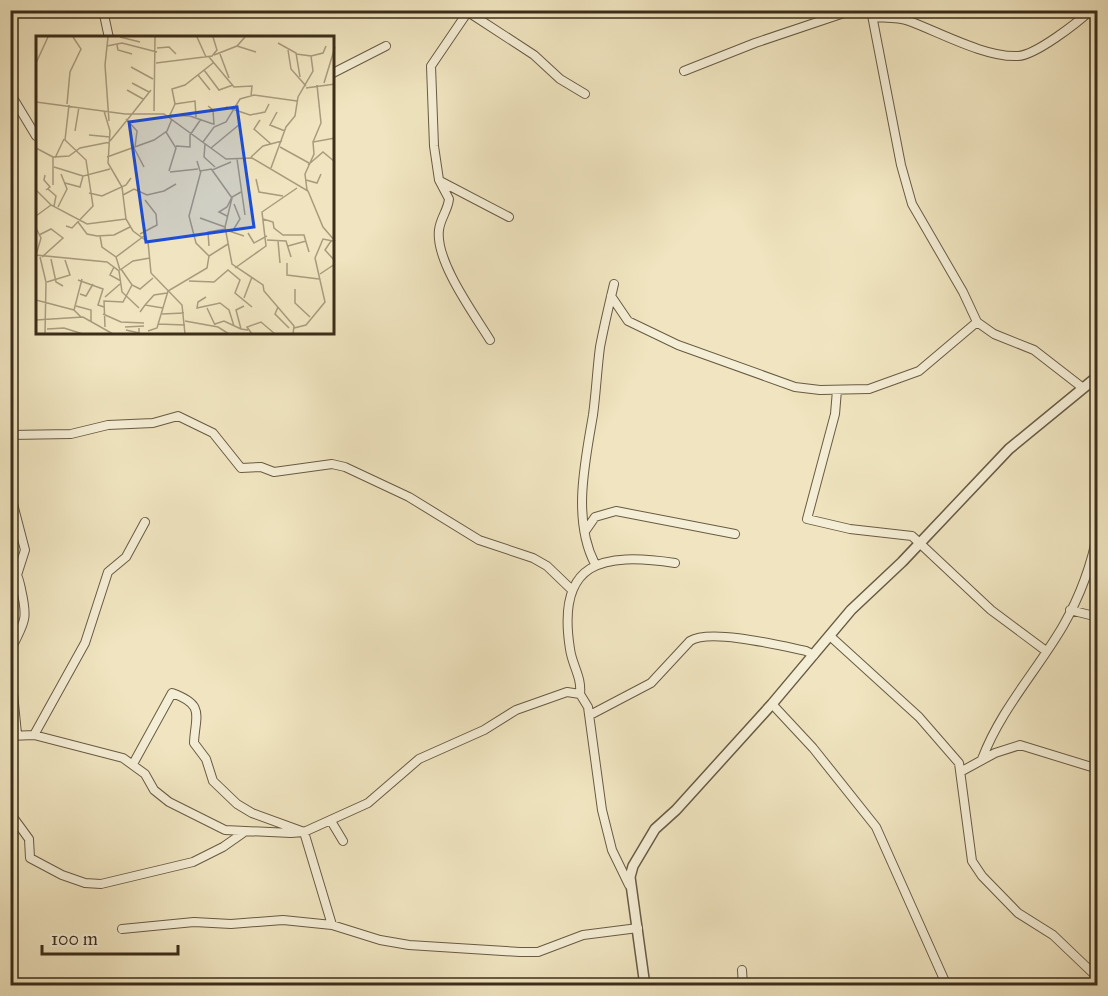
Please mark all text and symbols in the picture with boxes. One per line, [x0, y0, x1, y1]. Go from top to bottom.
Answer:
inset map [36, 36, 334, 334]
scale bar [42, 918, 178, 956]
text: 100 m [51, 928, 98, 950]

